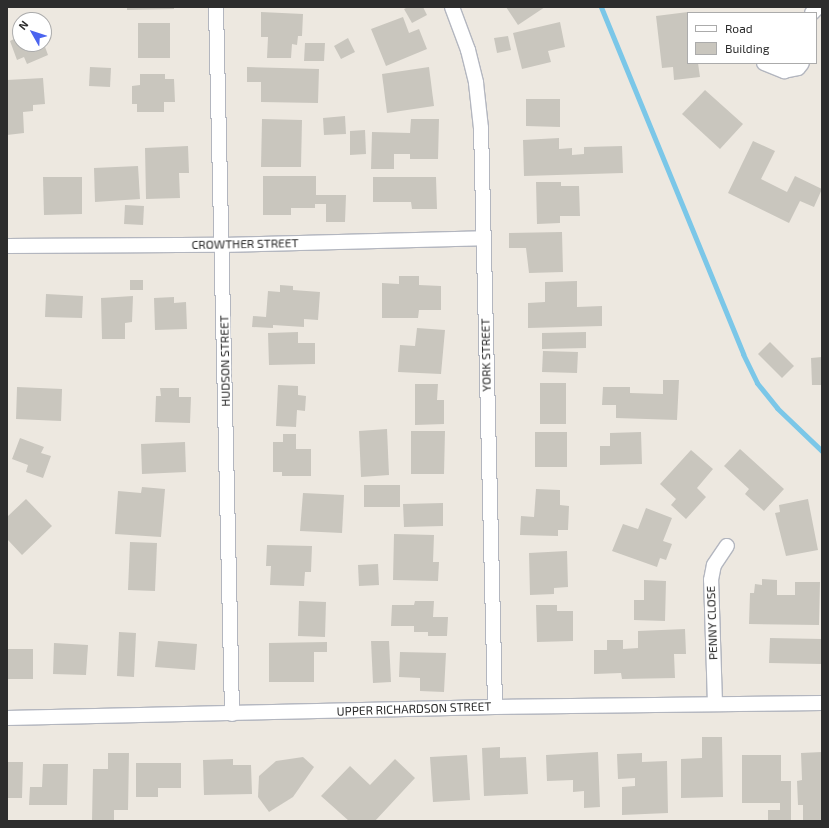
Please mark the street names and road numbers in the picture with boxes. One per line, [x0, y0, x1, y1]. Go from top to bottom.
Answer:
street label: CROWTHER STREET [191, 236, 299, 252]
street label: HUDSON STREET [217, 315, 233, 407]
street label: YORK STREET [478, 318, 494, 392]
street label: PENNY CLOSE [704, 586, 720, 660]
street label: UPPER RICHARDSON STREET [336, 699, 492, 719]

